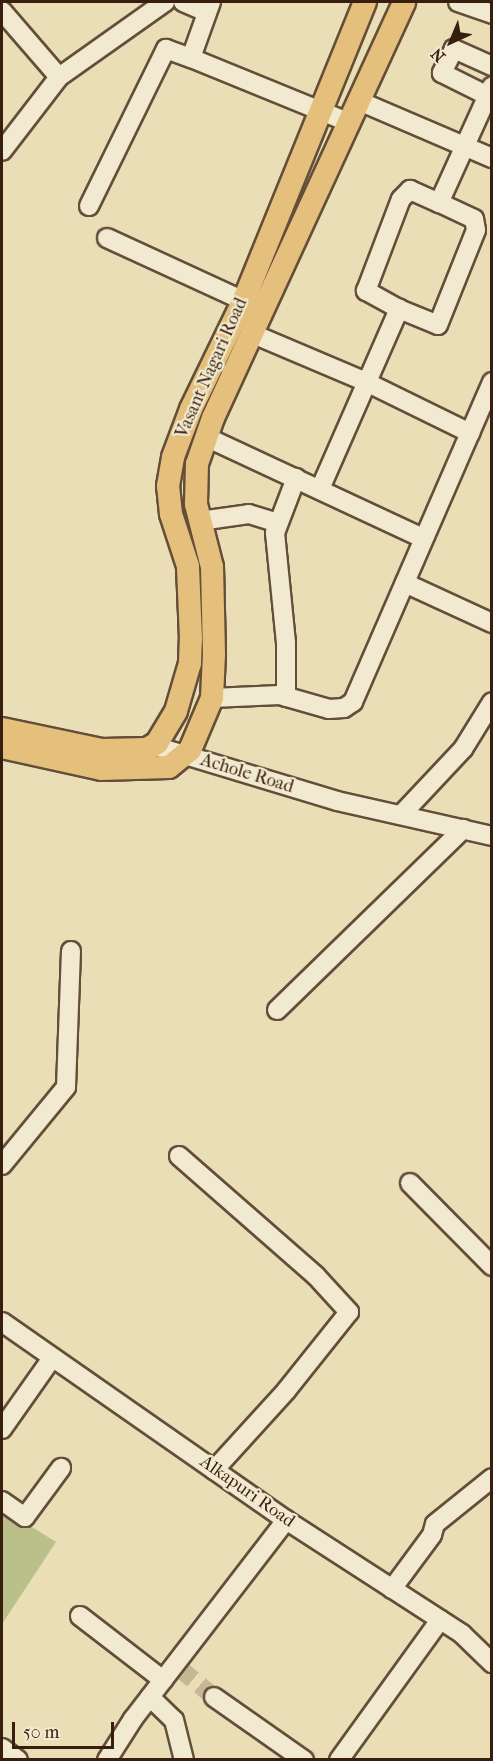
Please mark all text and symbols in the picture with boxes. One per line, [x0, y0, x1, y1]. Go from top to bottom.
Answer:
north arrow [421, 12, 481, 72]
text: N [427, 44, 449, 66]
street label: Vasant Nagari Road [171, 295, 253, 441]
street label: Achole Road [198, 750, 296, 798]
street label: Alkapuri Road [195, 1451, 299, 1533]
scale bar [15, 1710, 117, 1748]
text: 50 m [23, 1722, 59, 1743]

